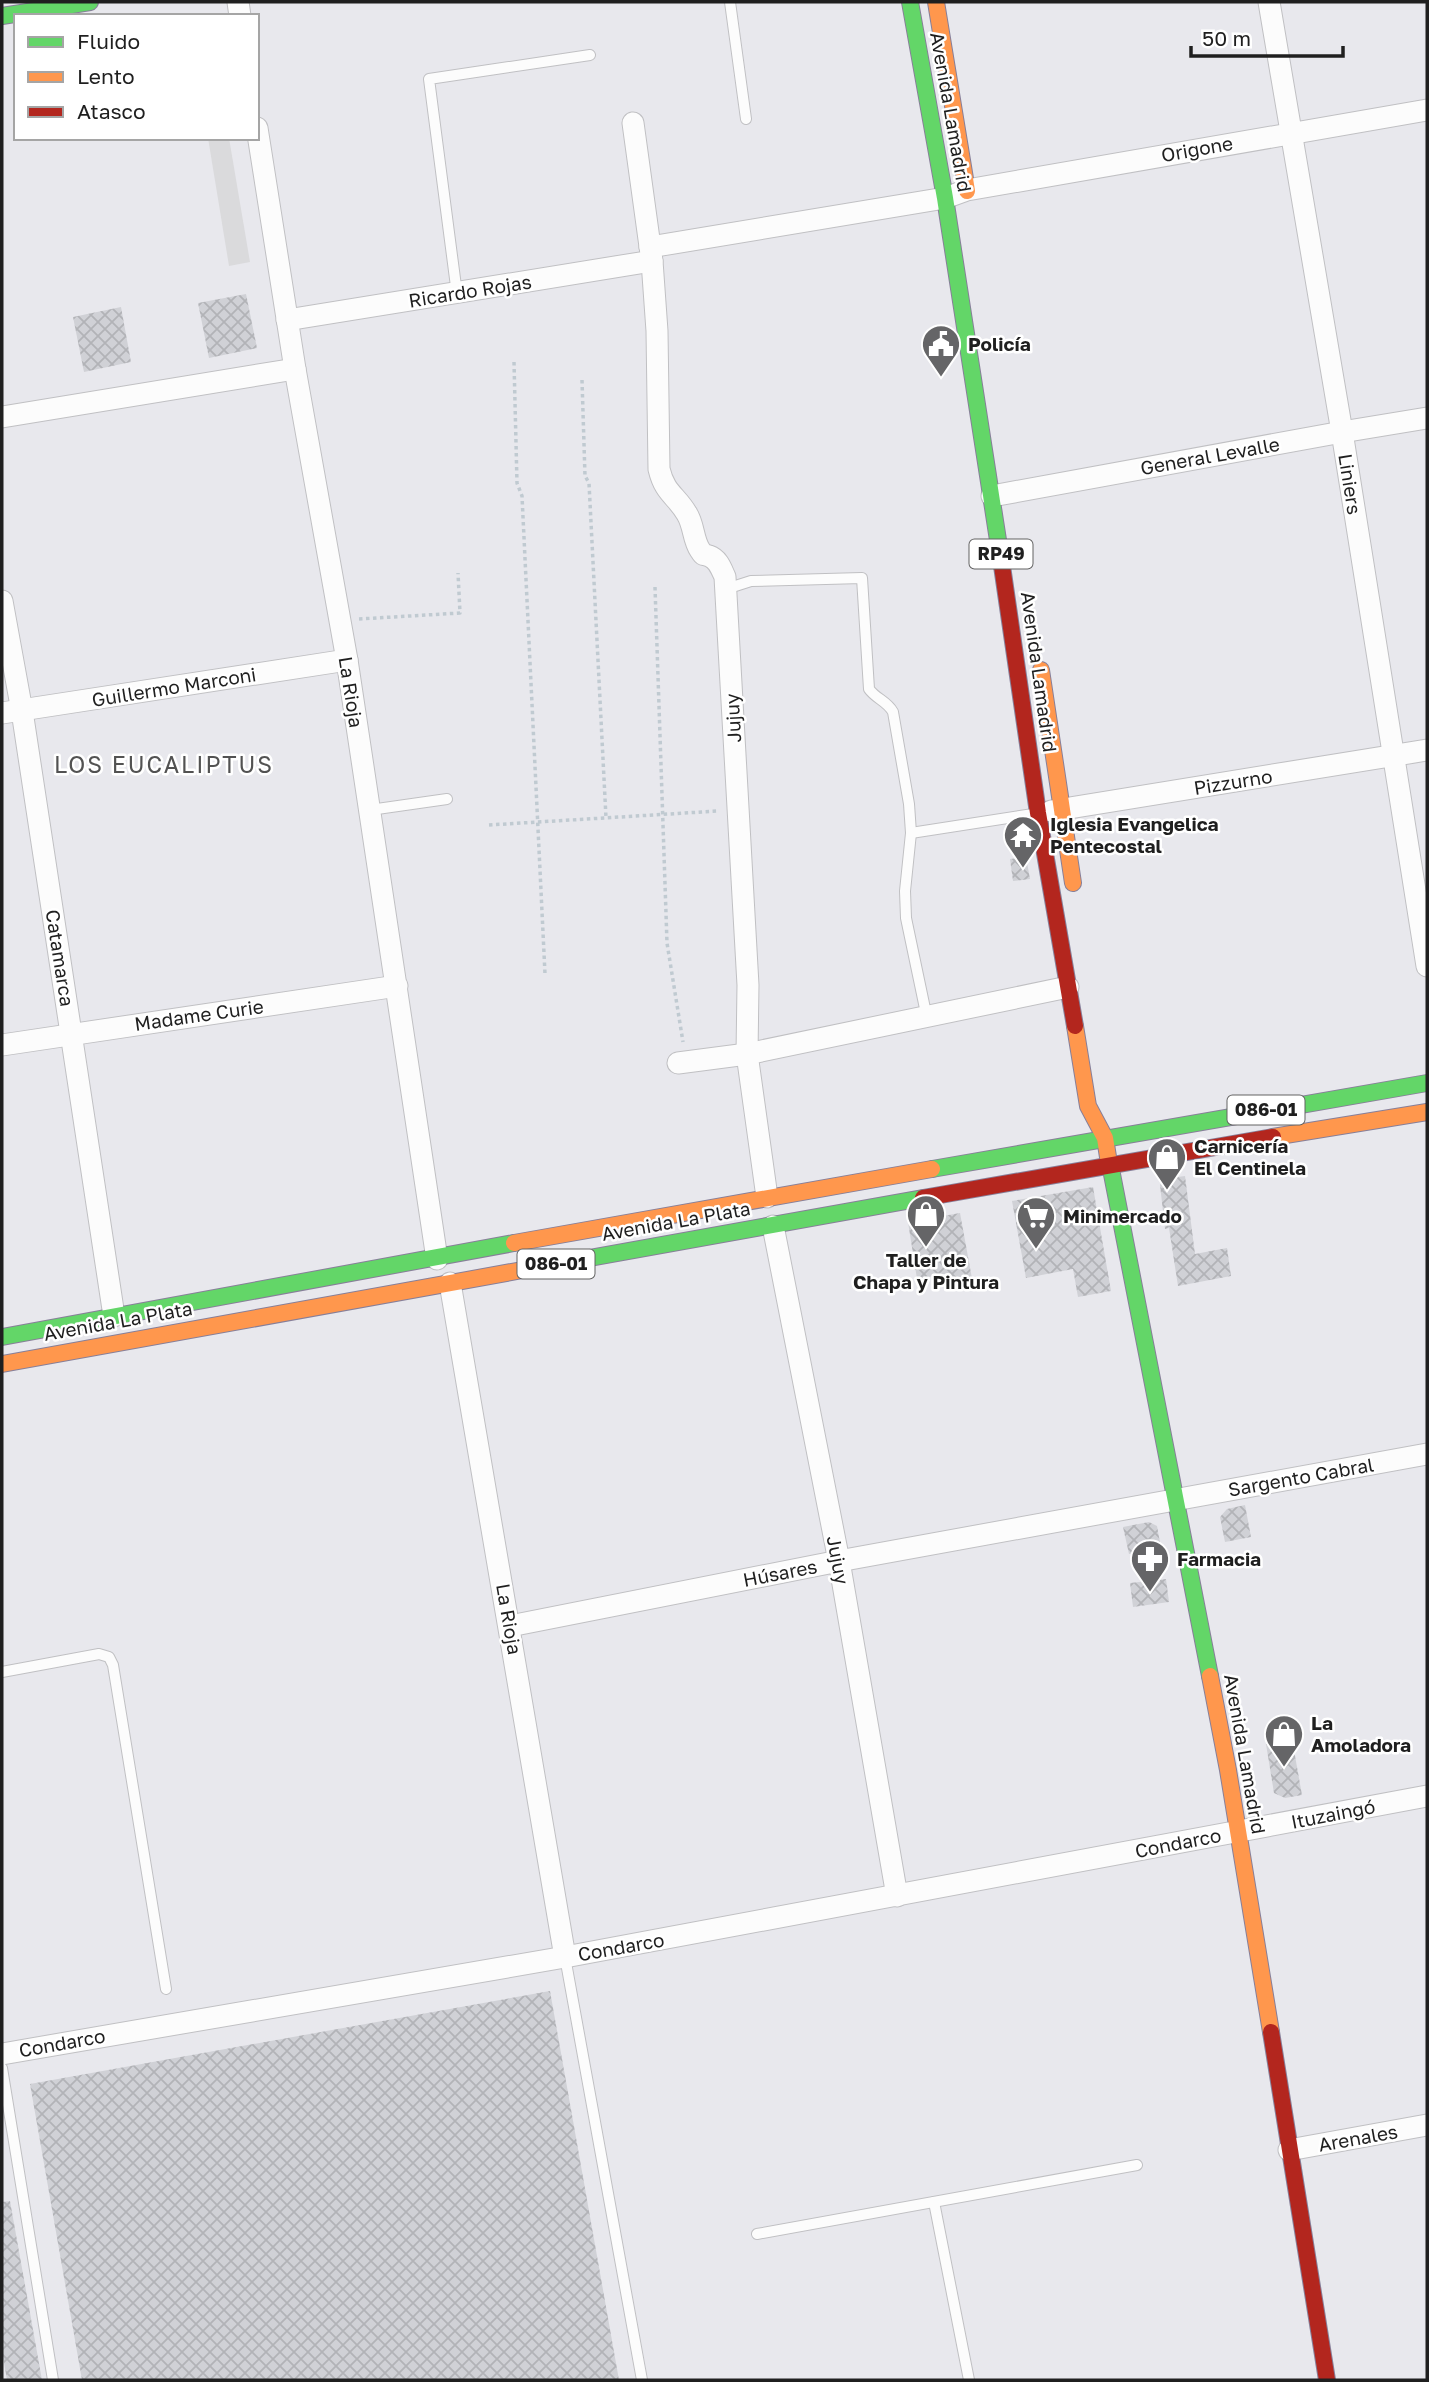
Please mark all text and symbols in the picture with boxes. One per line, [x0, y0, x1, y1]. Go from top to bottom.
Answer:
legend [14, 14, 259, 140]
scale bar [1191, 14, 1343, 58]
text: 50 m [1202, 25, 1251, 51]
text: Fluido [77, 28, 140, 54]
street label: Avenida Lamadrid [926, 30, 977, 194]
text: Lento [77, 63, 135, 89]
text: Atasco [77, 98, 146, 124]
street label: Origone [1159, 131, 1235, 166]
street label: Ricardo Rojas [407, 269, 533, 312]
public building icon: Policía [920, 323, 962, 378]
place label: Policía [968, 332, 1031, 355]
street label: General Levalle [1138, 432, 1281, 479]
street label: Liniers [1334, 452, 1367, 516]
road number: RP49 [970, 540, 1032, 568]
street label: Avenida Lamadrid [1017, 590, 1062, 754]
street label: La Rioja [335, 655, 368, 729]
street label: Guillermo Marconi [90, 662, 258, 711]
street label: Jujuy [720, 692, 745, 743]
district label: LOS EUCALIPTUS [54, 750, 274, 778]
street label: Pizzurno [1192, 764, 1274, 799]
place label: Iglesia Evangelica Pentecostal [1050, 812, 1219, 857]
temple icon: Iglesia Evangelica Pentecostal [1002, 814, 1044, 869]
street label: Catamarca [41, 908, 79, 1008]
street label: Madame Curie [133, 994, 265, 1035]
road number: 086-01 [1228, 1096, 1304, 1125]
place label: Carnicería El Centinela [1194, 1134, 1306, 1179]
shop icon: Carnicería El Centinela [1146, 1136, 1188, 1191]
shop icon: Taller de Chapa y Pintura [905, 1193, 947, 1248]
supermarket icon: Minimercado [1015, 1195, 1057, 1250]
street label: Avenida La Plata [600, 1196, 752, 1245]
place label: Minimercado [1063, 1204, 1182, 1227]
place label: Taller de Chapa y Pintura [853, 1248, 999, 1293]
road number: 086-01 [518, 1250, 594, 1279]
street label: Avenida La Plata [42, 1296, 194, 1345]
street label: Sargento Cabral [1226, 1452, 1376, 1501]
street label: Jujuy [823, 1534, 855, 1587]
pharmacy icon: Farmacia [1129, 1538, 1171, 1593]
place label: Farmacia [1177, 1547, 1261, 1570]
street label: Húsares [741, 1554, 819, 1591]
street label: La Rioja [492, 1582, 527, 1656]
street label: Avenida Lamadrid [1220, 1672, 1271, 1836]
place label: La Amoladora [1311, 1711, 1411, 1756]
shop icon: La Amoladora [1263, 1713, 1305, 1768]
street label: Ituzaingó [1289, 1794, 1377, 1833]
street label: Condarco [1133, 1823, 1223, 1862]
street label: Condarco [576, 1928, 666, 1965]
street label: Condarco [17, 2024, 107, 2061]
street label: Arenales [1316, 2119, 1399, 2156]

